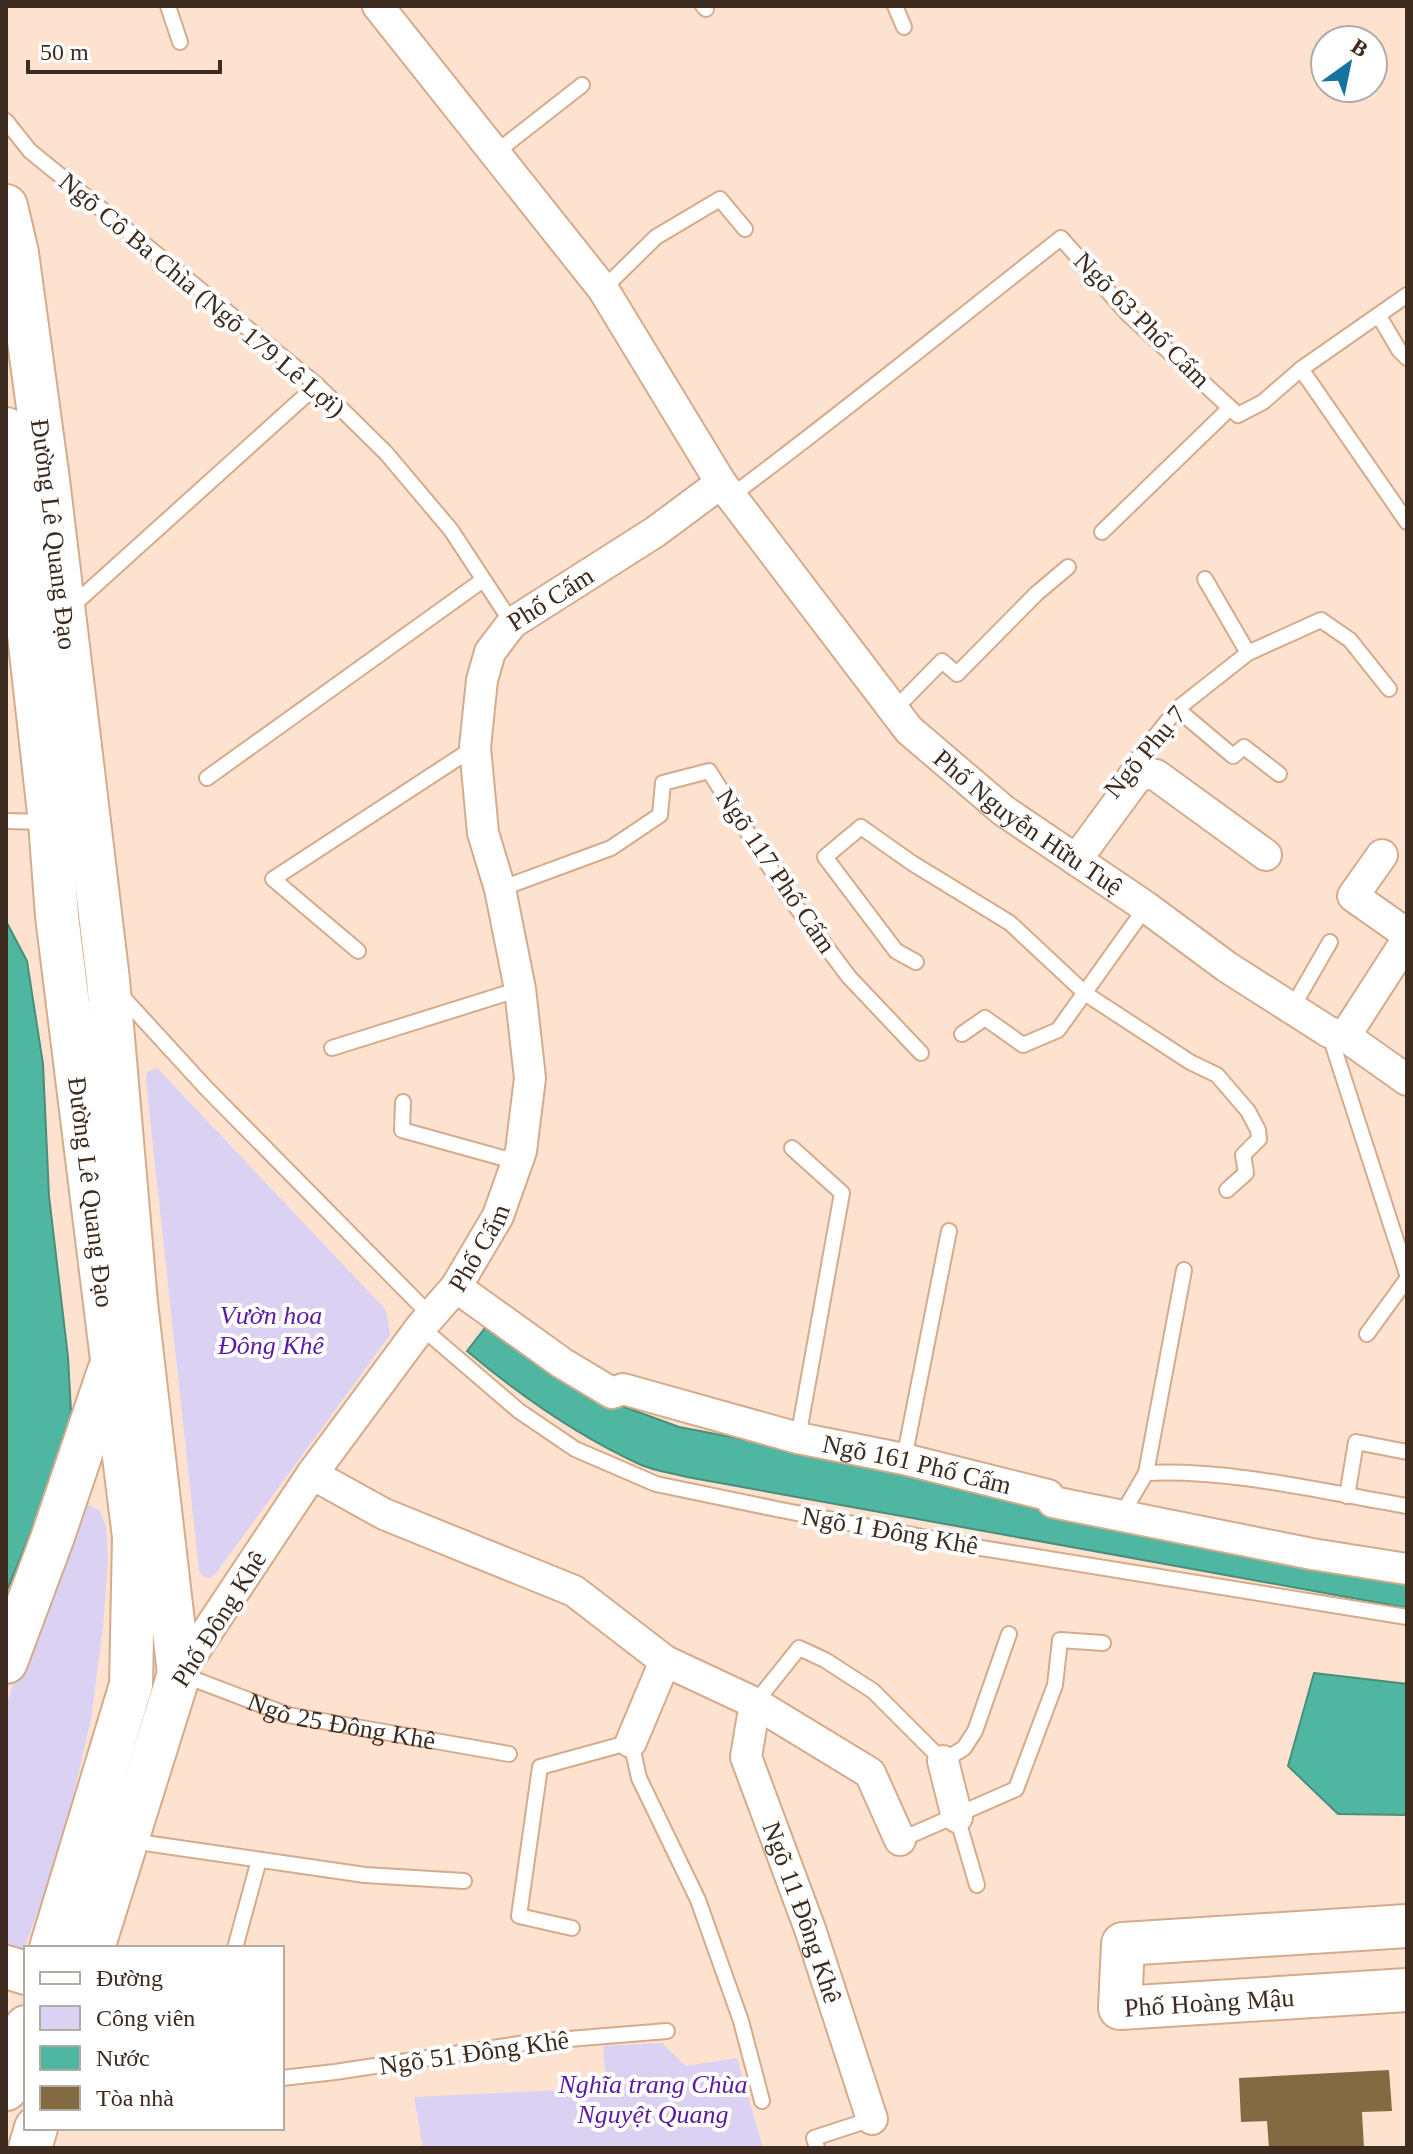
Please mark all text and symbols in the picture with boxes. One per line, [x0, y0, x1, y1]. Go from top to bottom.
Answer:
scale bar [28, 24, 220, 74]
north arrow [1309, 24, 1389, 104]
text: B [1347, 33, 1373, 62]
text: 50 m [40, 39, 89, 65]
street label: Ngõ Cô Ba Chìa (Ngõ 179 Lê Lợi) [53, 167, 351, 423]
street label: Ngõ 63 Phố Cấm [1068, 246, 1216, 394]
street label: Đường Lê Quang Đạo [25, 417, 83, 651]
street label: Phố Cấm [502, 561, 599, 637]
street label: Ngõ Phụ 7 [1098, 700, 1192, 804]
street label: Phố Nguyễn Hữu Tuệ [928, 743, 1128, 901]
street label: Ngõ 117 Phố Cấm [710, 783, 842, 959]
street label: Đường Lê Quang Đạo [63, 1075, 120, 1309]
street label: Phố Cấm [442, 1201, 515, 1296]
park label: Vườn hoa Đông Khê [217, 1301, 325, 1360]
street label: Ngõ 161 Phố Cấm [820, 1429, 1014, 1500]
street label: Ngõ 1 Đông Khê [800, 1501, 980, 1561]
street label: Phố Đông Khê [166, 1546, 272, 1692]
street label: Ngõ 25 Đông Khê [244, 1686, 438, 1755]
street label: Ngõ 11 Đông Khê [757, 1818, 848, 2007]
legend [24, 1946, 284, 2130]
text: Đường [96, 1965, 163, 1991]
street label: Phố Hoàng Mậu [1123, 1983, 1295, 2022]
text: Công viên [96, 2005, 195, 2031]
street label: Ngõ 51 Đông Khê [377, 2025, 571, 2081]
text: Nước [96, 2045, 150, 2071]
park label: Nghĩa trang Chùa Nguyệt Quang [557, 2070, 748, 2129]
text: Tòa nhà [96, 2085, 174, 2111]

